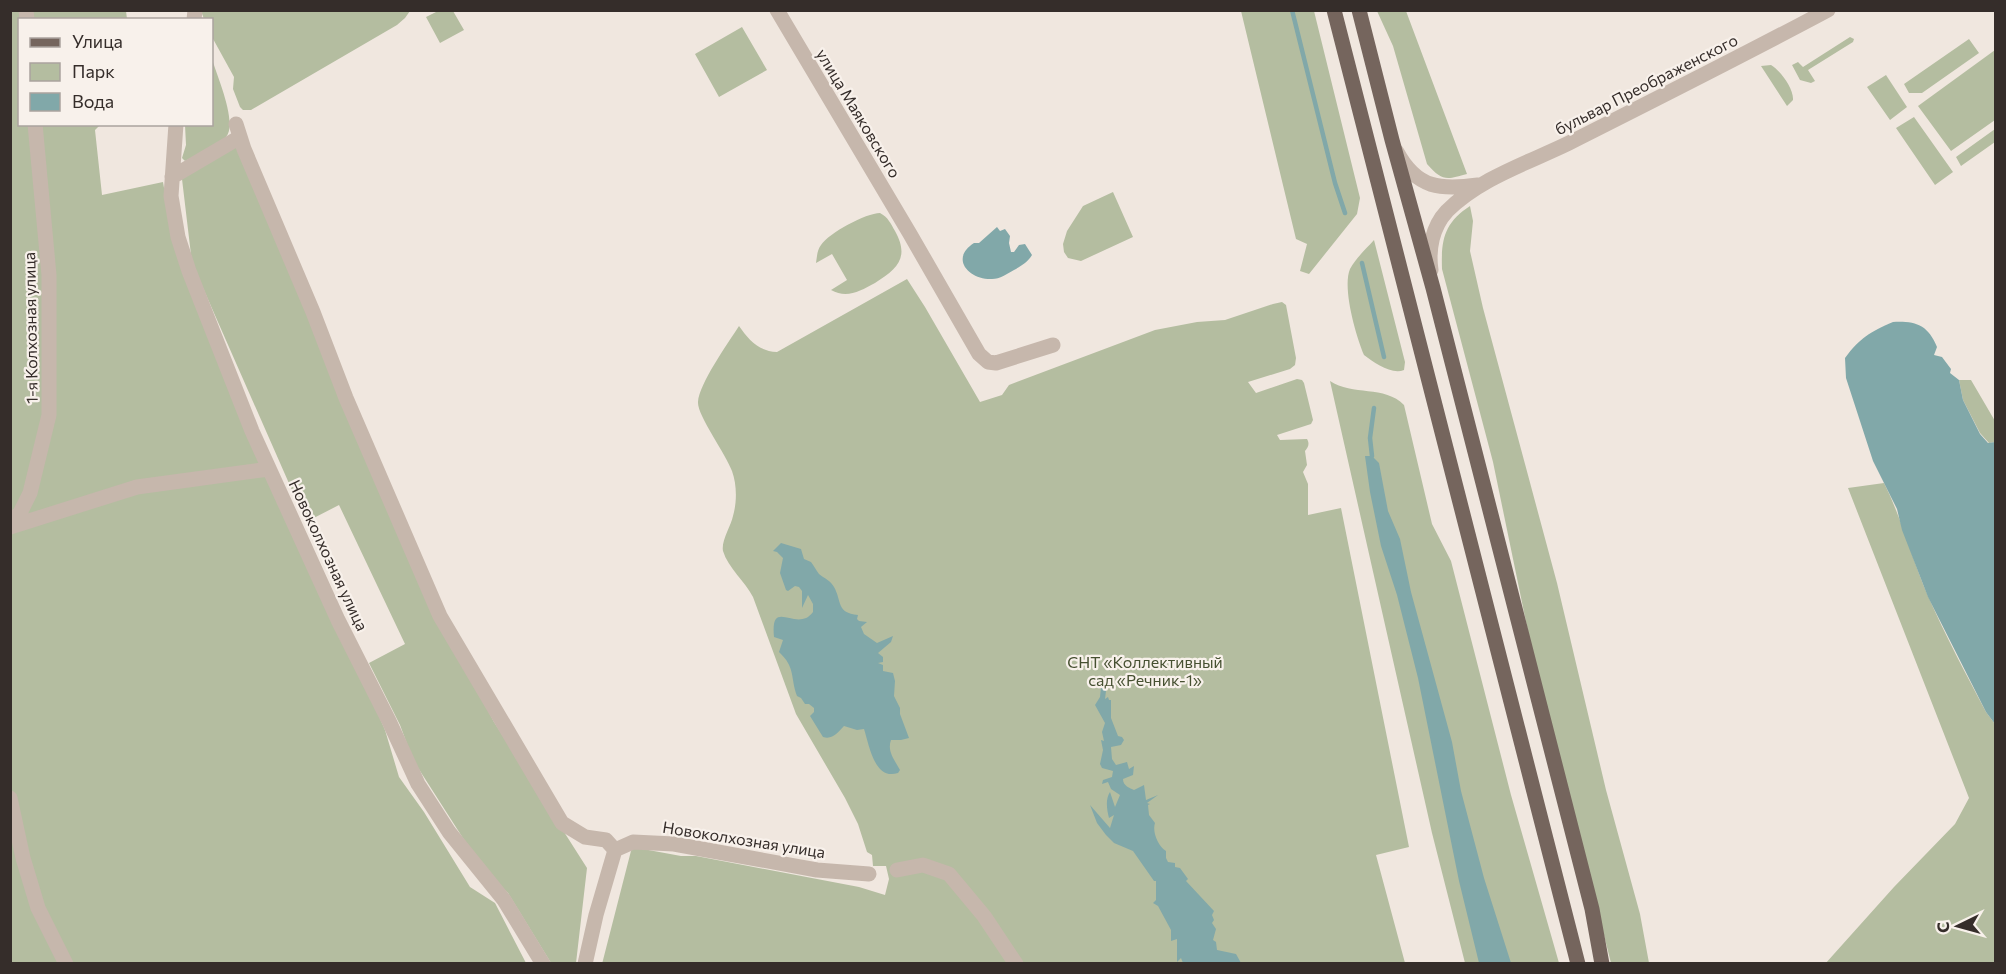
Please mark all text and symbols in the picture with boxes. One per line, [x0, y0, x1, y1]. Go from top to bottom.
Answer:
legend [18, 18, 213, 126]
text: Улица [72, 30, 123, 52]
street label: бульвар Преображенского [1551, 30, 1741, 138]
street label: улица Маяковского [813, 45, 905, 181]
text: Парк [72, 60, 115, 82]
text: Вода [72, 90, 114, 112]
street label: 1-я Колхозная улица [19, 252, 41, 404]
street label: Новоколхозная улица [286, 476, 372, 634]
park label: СНТ «Коллективный сад «Речник-1» [1067, 652, 1223, 689]
street label: Новоколхозная улица [661, 817, 827, 861]
north arrow [1928, 896, 1988, 956]
text: С [1933, 921, 1952, 934]

